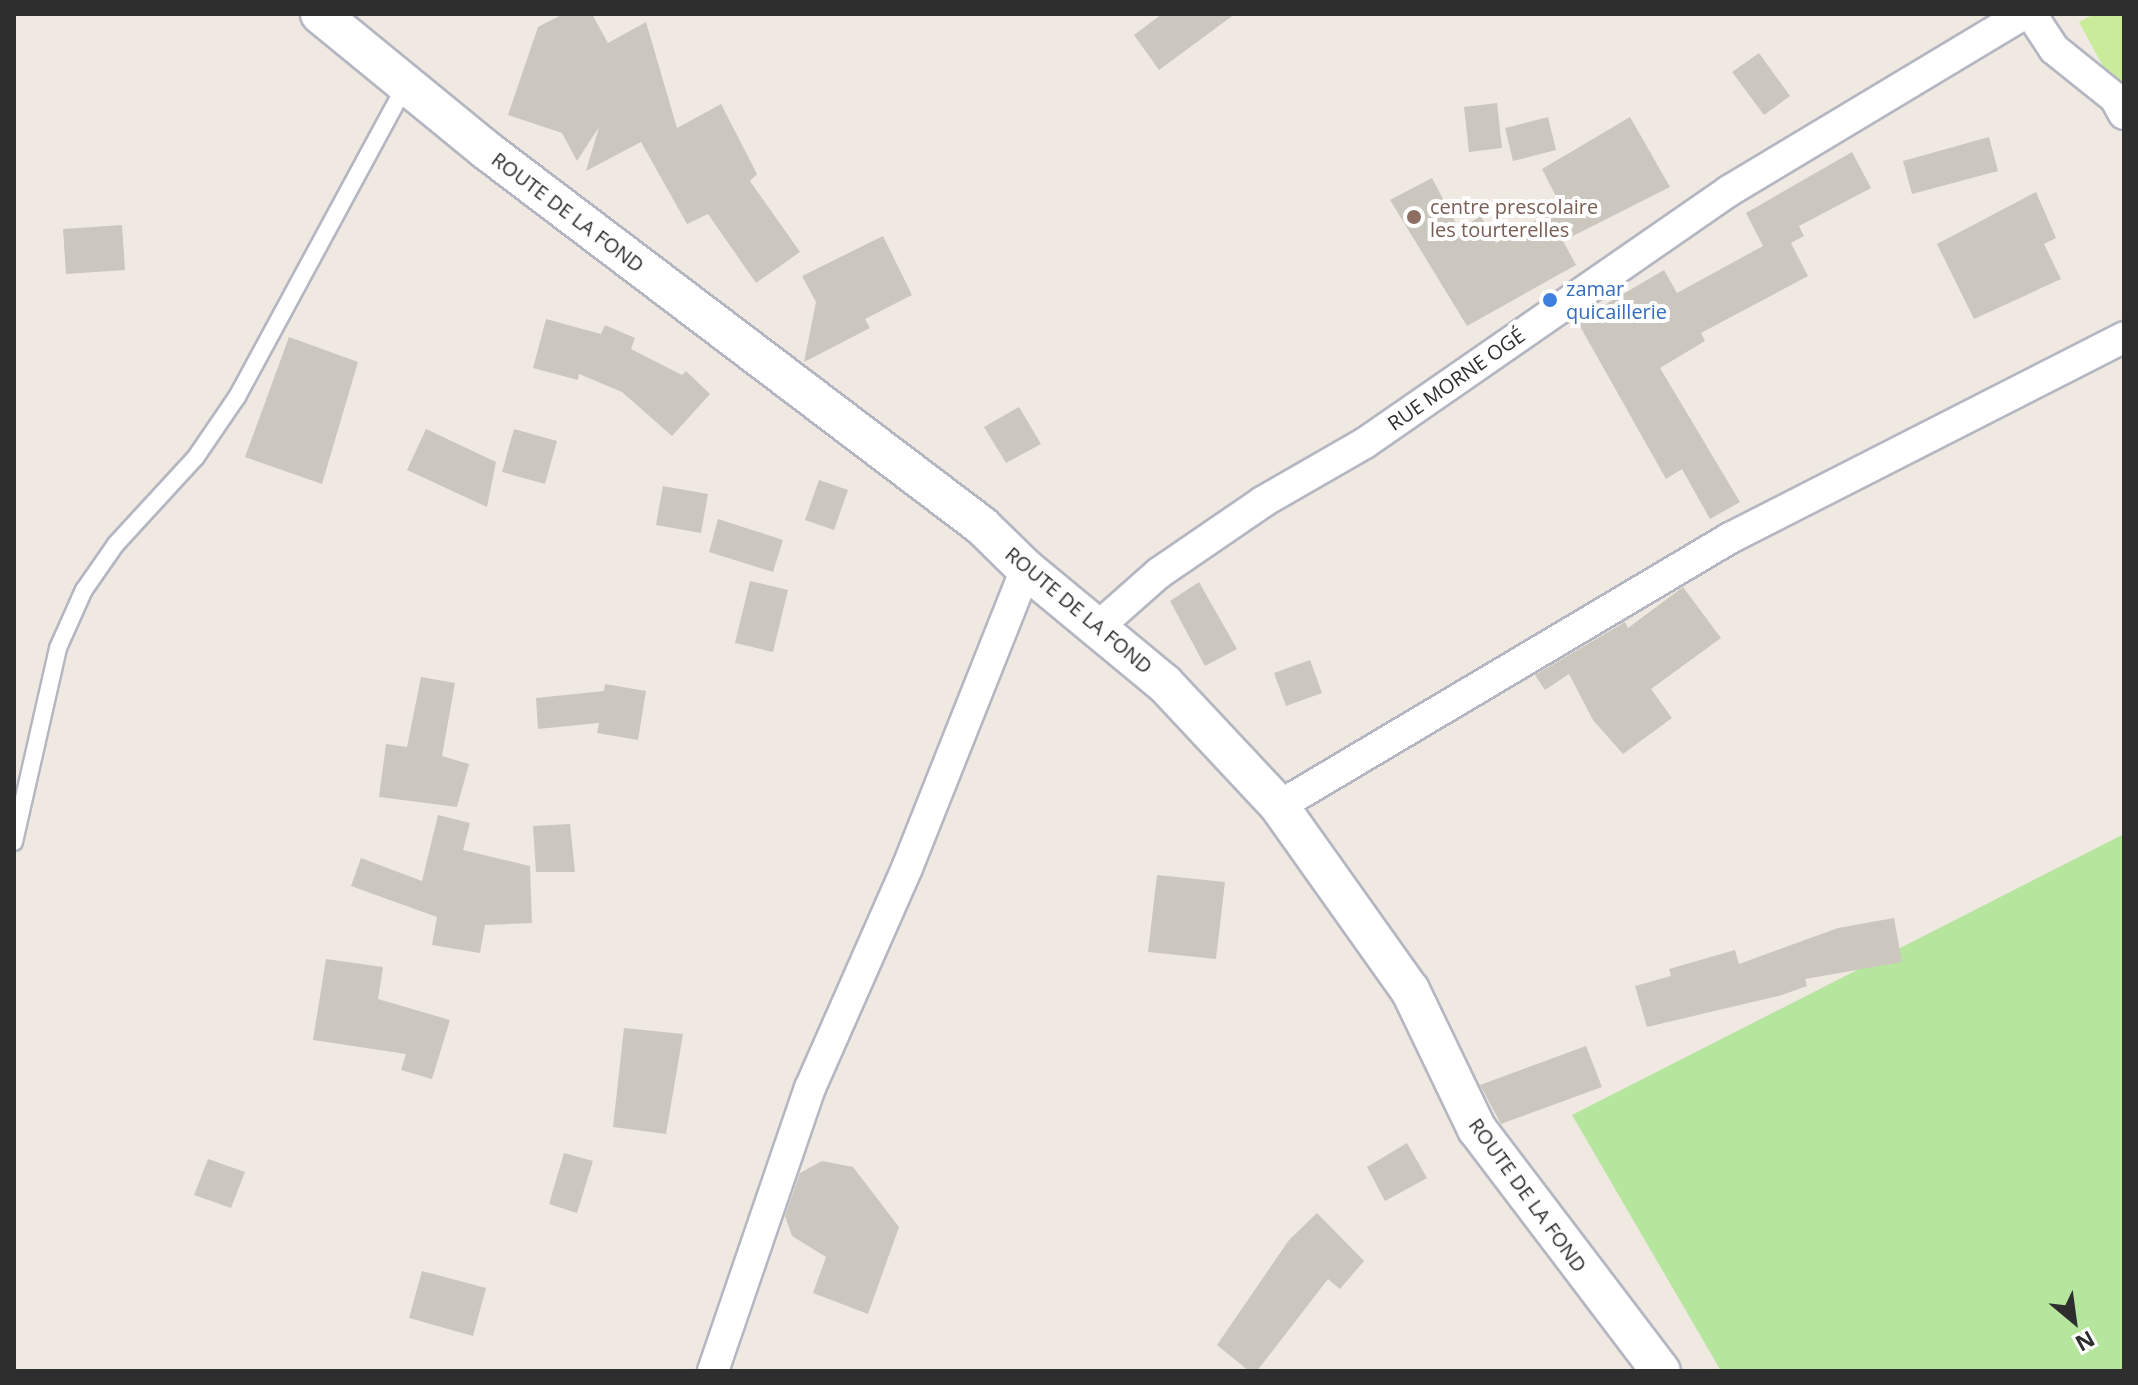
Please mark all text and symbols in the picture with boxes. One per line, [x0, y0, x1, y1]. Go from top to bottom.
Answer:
street label: ROUTE DE LA FOND [487, 147, 649, 277]
place label: centre prescolaire les tourterelles [1430, 194, 1598, 241]
marker: centre prescolaire les tourterelles [1405, 208, 1423, 226]
place label: zamar quicaillerie [1566, 276, 1667, 323]
marker: zamar quicaillerie [1541, 291, 1559, 309]
street label: RUE MORNE OGÉ [1383, 323, 1529, 435]
street label: ROUTE DE LA FOND [1001, 542, 1157, 678]
street label: ROUTE DE LA FOND [1464, 1113, 1592, 1277]
north arrow [2034, 1281, 2114, 1361]
text: N [2071, 1325, 2101, 1359]

